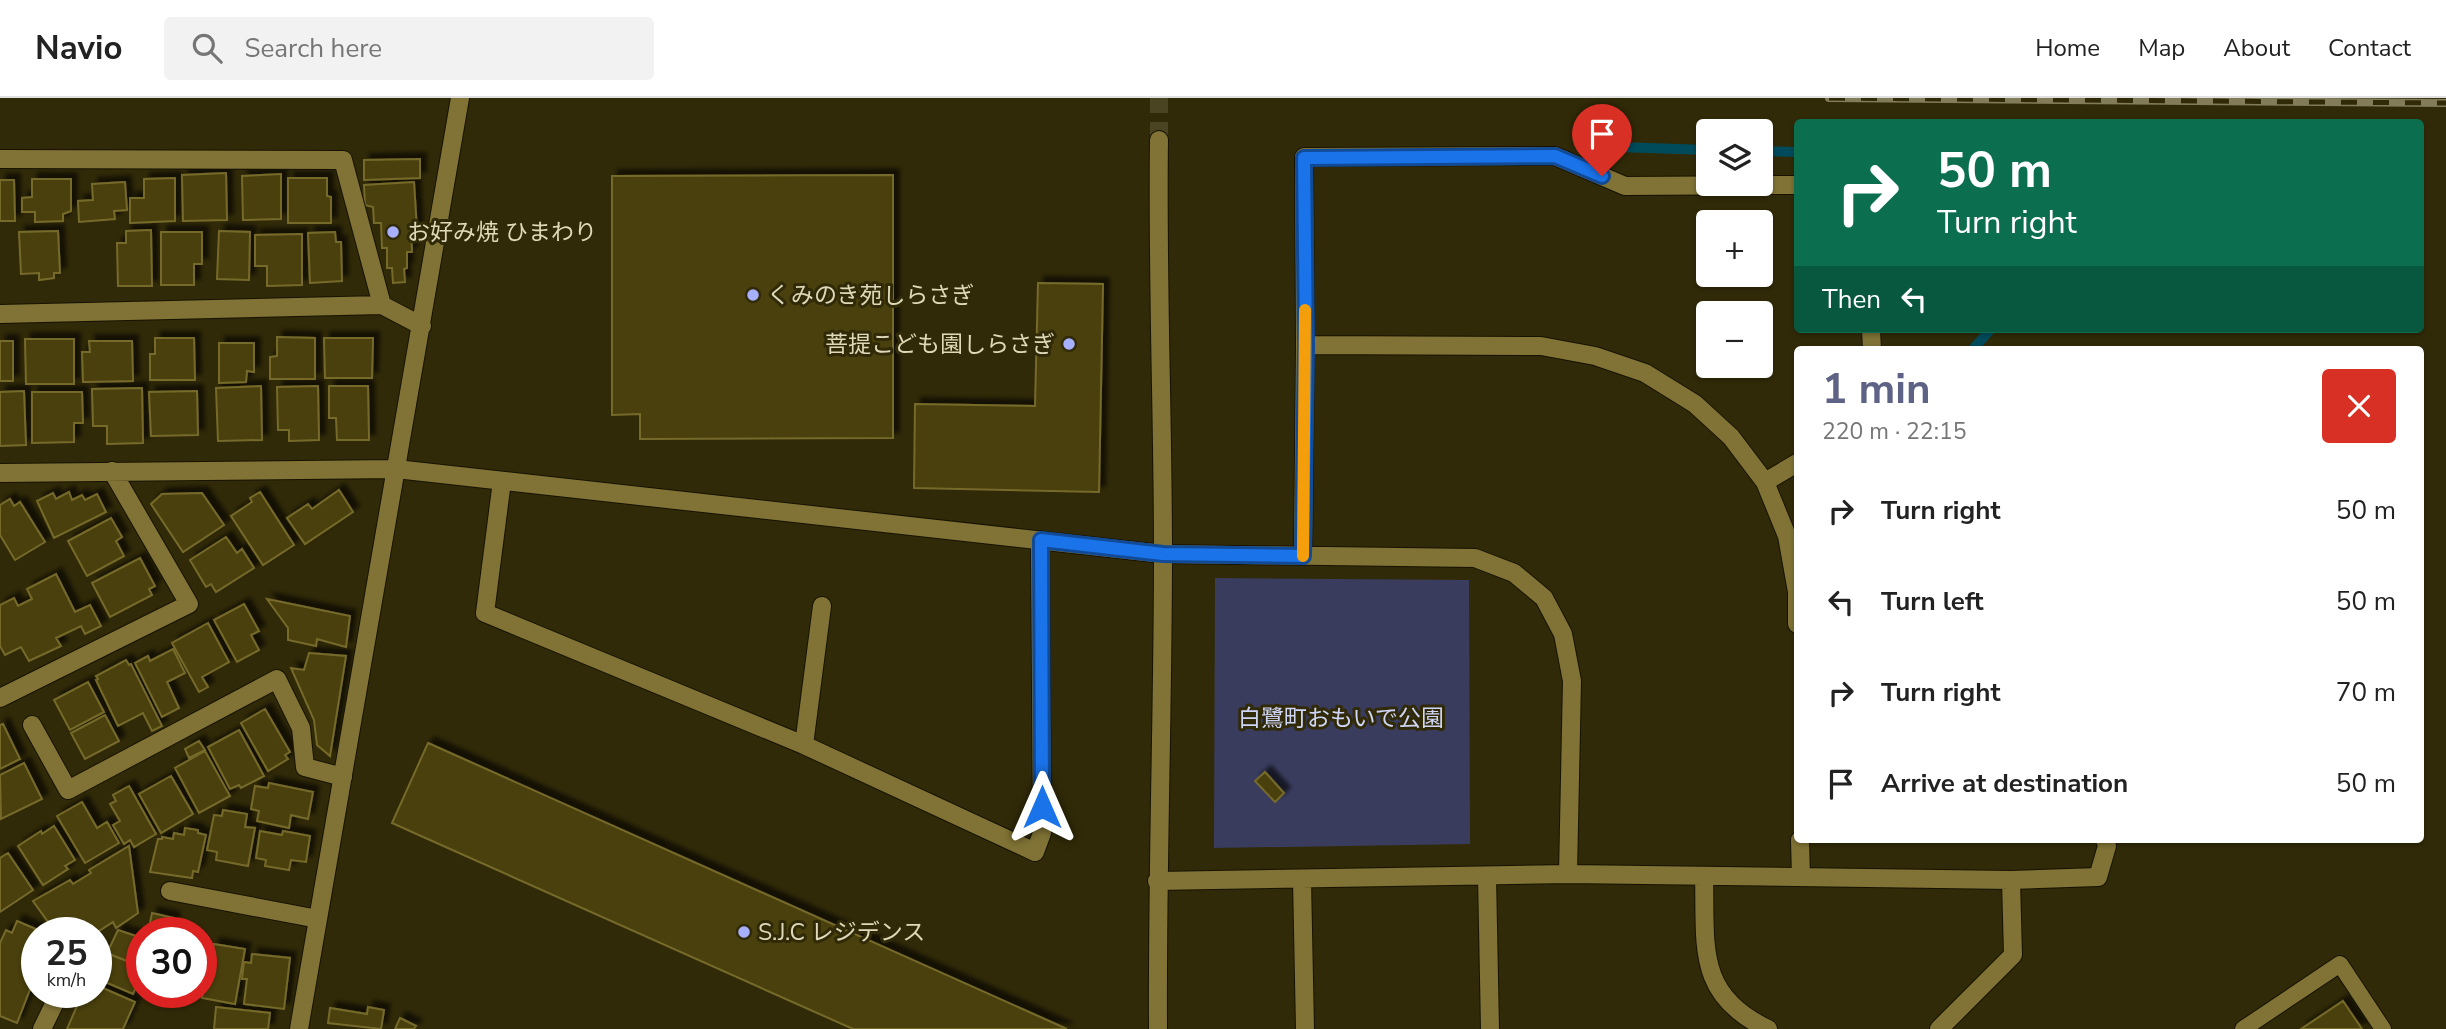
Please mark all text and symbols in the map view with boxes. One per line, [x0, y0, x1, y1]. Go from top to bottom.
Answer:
search box [164, 17, 654, 80]
text: Navio [35, 26, 122, 71]
icon: search [188, 29, 226, 67]
text: Search here [244, 31, 382, 66]
text: Home [2035, 32, 2100, 64]
text: Map [2138, 32, 2185, 64]
text: About [2223, 32, 2290, 64]
text: Contact [2328, 32, 2411, 64]
pin [1572, 104, 1632, 176]
icon: arrive [1583, 115, 1621, 153]
map controls [1696, 119, 1773, 378]
button: layers [1696, 119, 1773, 196]
text: 50 m [1937, 137, 2052, 204]
icon: right [1822, 147, 1913, 238]
text: Turn right [1937, 201, 2077, 244]
button: + [1696, 210, 1773, 287]
place label: お好み焼 ひまわり [407, 217, 597, 248]
marker: お好み焼 ひまわり [385, 224, 401, 240]
place label: くみのき苑しらさぎ [767, 280, 974, 311]
icon: left [1895, 280, 1933, 318]
text: Then [1822, 282, 1881, 317]
marker: くみのき苑しらさぎ [745, 287, 761, 303]
button: − [1696, 301, 1773, 378]
place label: 菩提こども園しらさぎ [825, 329, 1055, 360]
marker: 菩提こども園しらさぎ [1061, 336, 1077, 352]
text: 1 min [1822, 361, 1931, 418]
button: close [2322, 369, 2396, 443]
text: 220 m · 22:15 [1822, 416, 1967, 447]
icon: right [1822, 492, 1860, 530]
text: Turn right [1881, 493, 2000, 528]
text: 50 m [2336, 493, 2396, 528]
icon: left [1822, 583, 1860, 621]
text: Turn left [1881, 584, 1984, 619]
text: 50 m [2336, 584, 2396, 619]
icon: right [1822, 674, 1860, 712]
text: Turn right [1881, 675, 2000, 710]
text: 70 m [2336, 675, 2396, 710]
park label: 白鷺町おもいで公園 [1238, 703, 1444, 734]
icon: arrive [1822, 765, 1860, 803]
text: Arrive at destination [1881, 766, 2128, 801]
text: 50 m [2336, 766, 2396, 801]
position arrow [1005, 770, 1079, 844]
speed limit sign: 30 [126, 917, 217, 1008]
place label: S.J.C レジデンス [758, 917, 925, 948]
marker: S.J.C レジデンス [736, 924, 752, 940]
text: 25 [45, 930, 88, 977]
text: km/h [47, 968, 86, 992]

